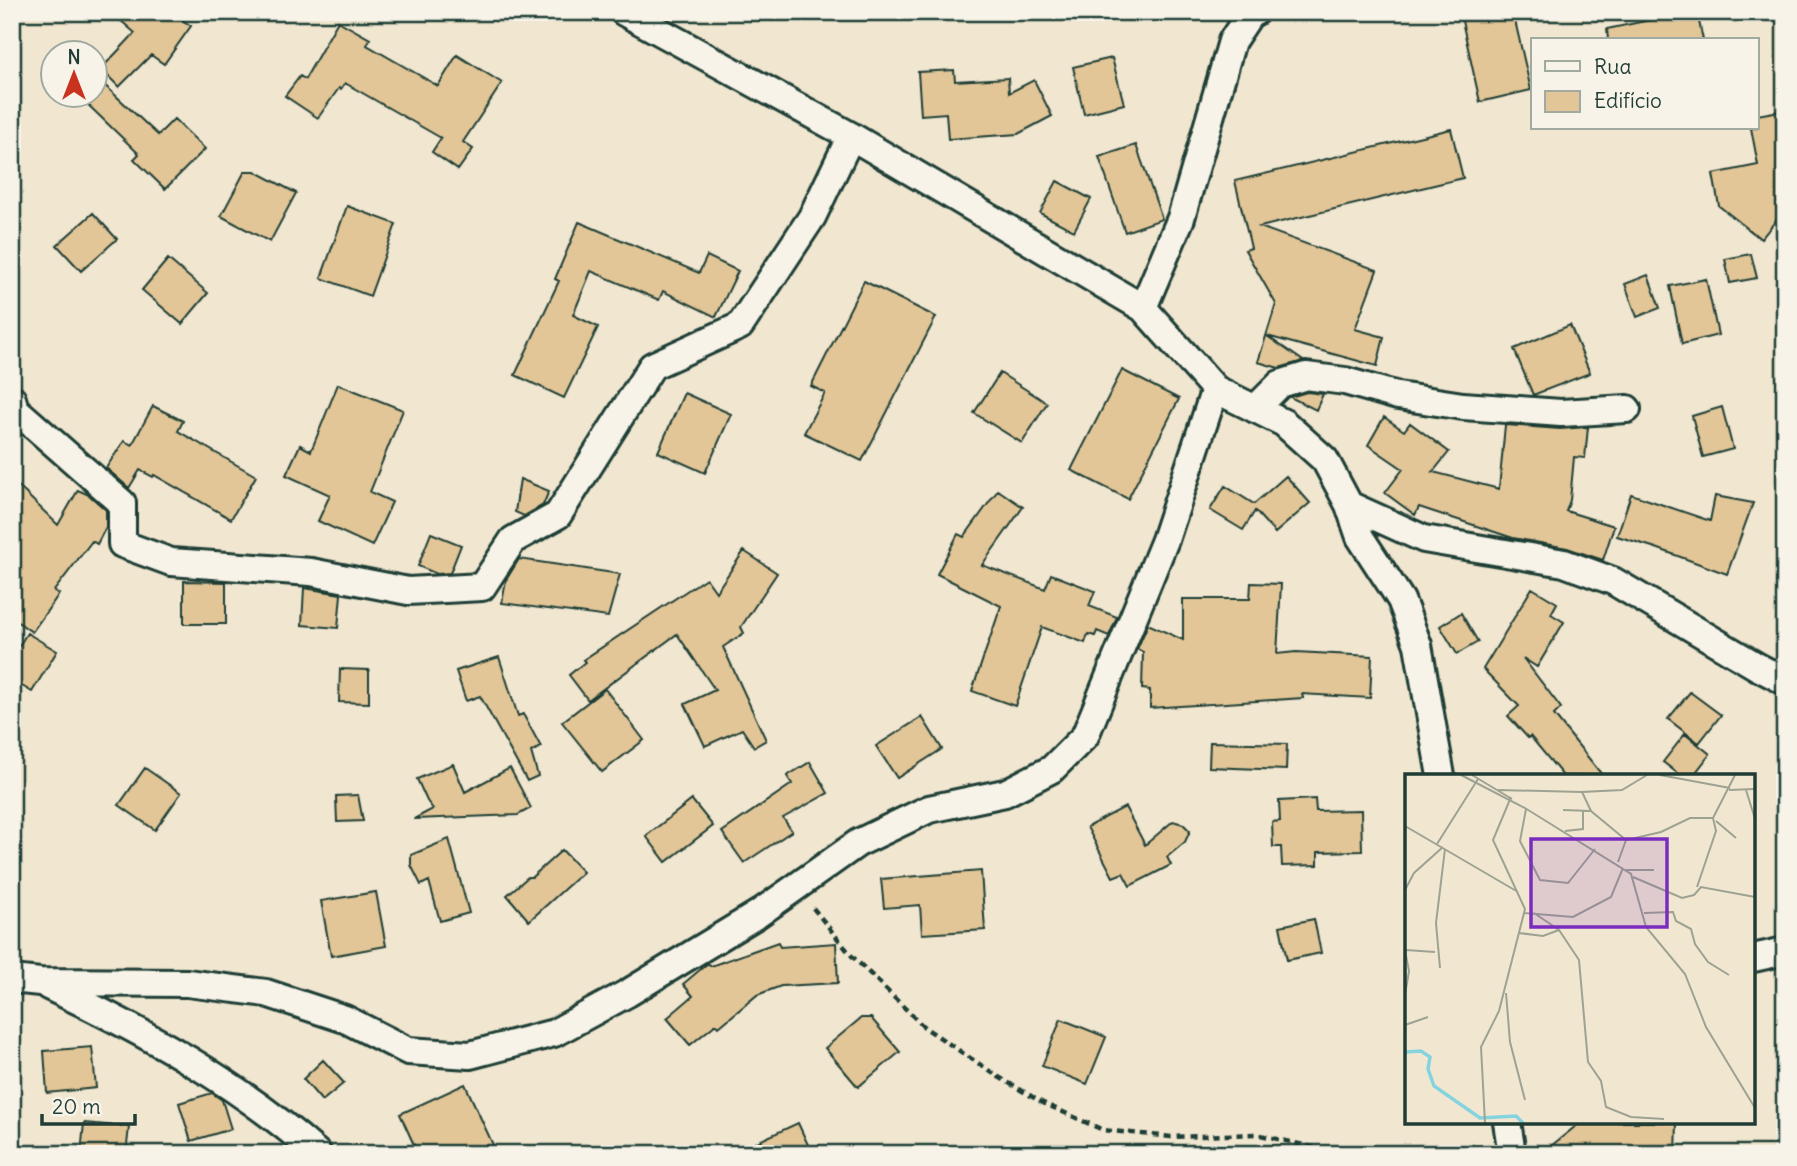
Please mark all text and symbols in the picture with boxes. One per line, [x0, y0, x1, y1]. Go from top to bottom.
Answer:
north arrow [38, 38, 108, 108]
legend [1531, 38, 1758, 130]
text: N [67, 45, 81, 69]
text: Rua [1594, 53, 1631, 80]
text: Edifício [1594, 87, 1662, 114]
inset map [1405, 774, 1755, 1124]
scale bar [42, 1082, 135, 1126]
text: 20 m [52, 1093, 101, 1120]

